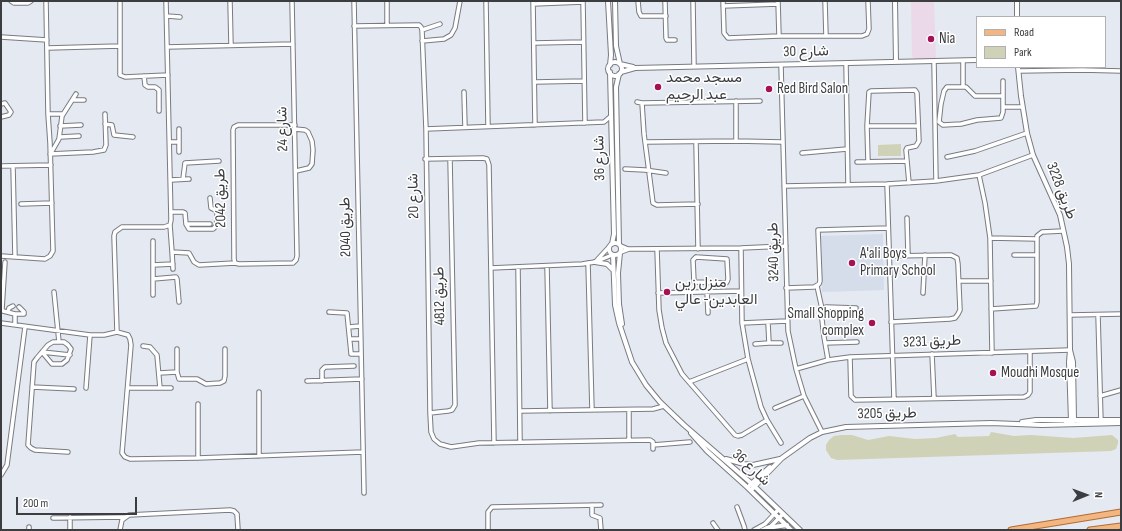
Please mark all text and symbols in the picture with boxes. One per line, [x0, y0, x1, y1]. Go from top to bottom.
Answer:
legend [976, 16, 1106, 68]
text: Road [1014, 25, 1034, 40]
place label: Nia [939, 30, 955, 48]
marker: Nia [926, 34, 936, 44]
street label: شارع 30 [783, 43, 829, 61]
text: Park [1014, 45, 1032, 60]
place label: مسجد محمد عبد الرحيم [666, 69, 742, 104]
place label: Red Bird Salon [777, 80, 848, 98]
marker: مسجد محمد عبد الرحيم [653, 82, 663, 92]
marker: Red Bird Salon [764, 84, 774, 94]
street label: شارع 24 [274, 106, 292, 152]
street label: شارع 36 [591, 135, 609, 181]
street label: طريق 3228 [1042, 160, 1080, 222]
street label: طريق 2042 [211, 168, 231, 228]
street label: شارع 20 [405, 173, 423, 219]
street label: طريق 2040 [336, 197, 356, 257]
street label: طريق 3240 [764, 222, 784, 282]
place label: A'ali Boys Primary School [860, 245, 936, 280]
marker: A'ali Boys Primary School [847, 258, 857, 268]
street label: طريق 4812 [430, 267, 450, 325]
place label: منزل زين العابدين- عالي [675, 274, 757, 309]
marker: منزل زين العابدين- عالي [662, 287, 672, 297]
place label: Small Shopping complex [788, 305, 864, 340]
marker: Small Shopping complex [867, 318, 877, 328]
street label: طريق 3231 [903, 332, 961, 352]
place label: Moudhi Mosque [1001, 364, 1079, 382]
marker: Moudhi Mosque [988, 368, 998, 378]
street label: طريق 3205 [857, 404, 917, 424]
street label: شارع 36 [728, 446, 774, 490]
north arrow [1066, 475, 1106, 515]
scale bar [18, 489, 139, 515]
text: N [1092, 492, 1105, 498]
text: 200 m [23, 496, 48, 511]

